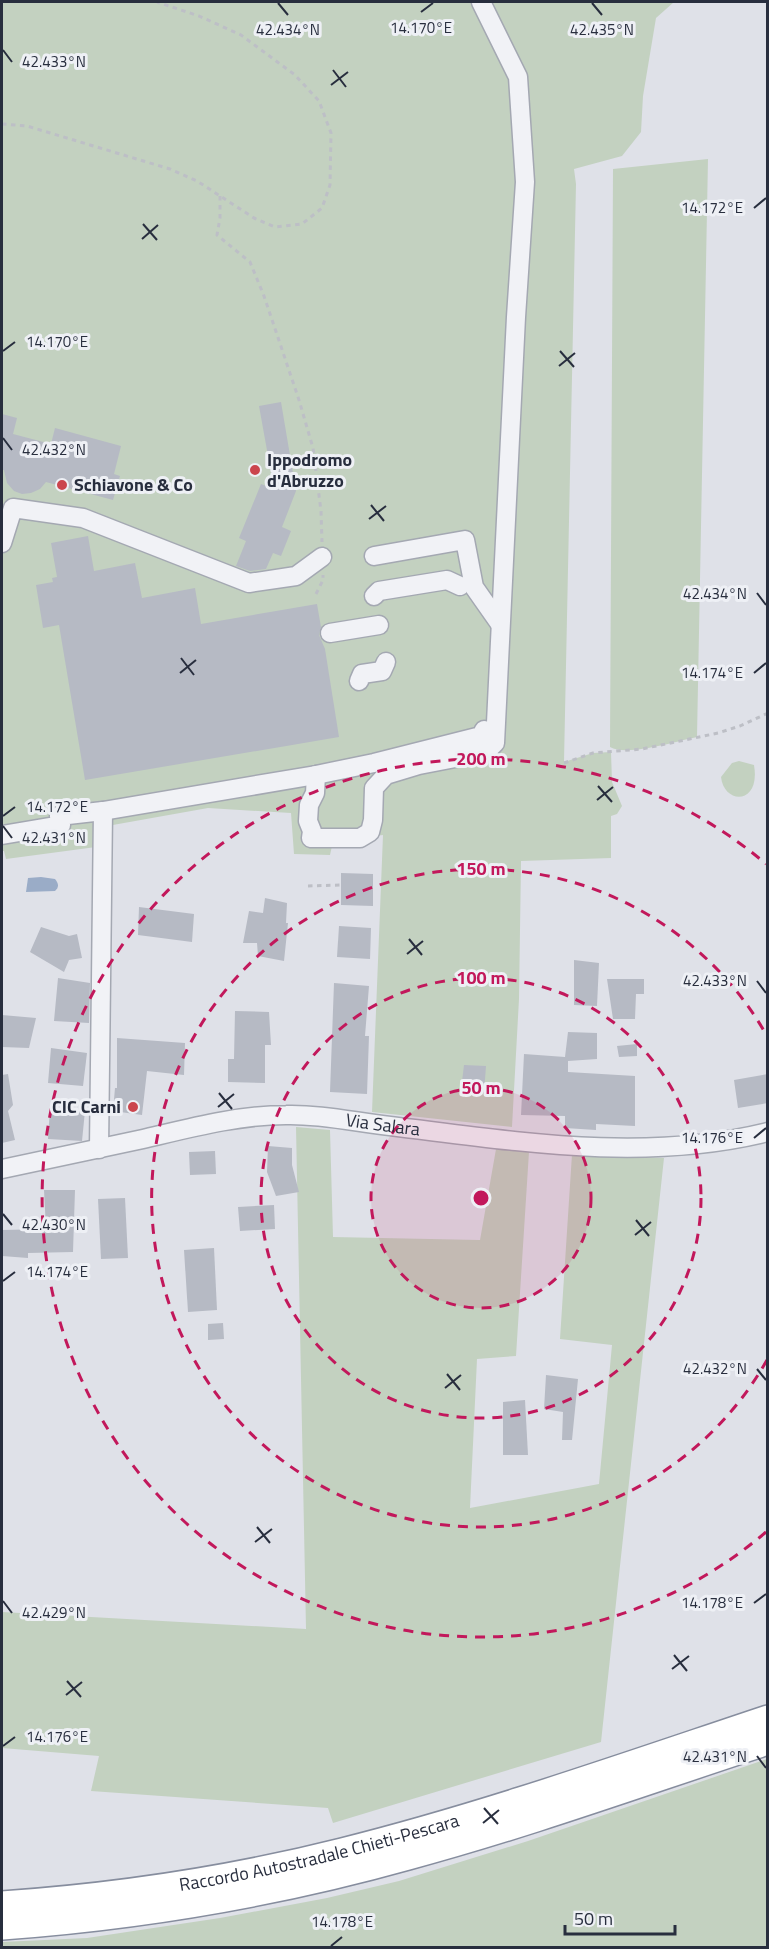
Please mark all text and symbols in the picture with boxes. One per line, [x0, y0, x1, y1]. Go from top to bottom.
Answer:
text: 14.170°E [390, 16, 452, 39]
text: 42.434°N [256, 18, 320, 41]
text: 42.435°N [570, 18, 634, 41]
text: 42.433°N [22, 50, 86, 73]
text: 14.172°E [681, 196, 743, 219]
text: 14.170°E [26, 330, 88, 353]
text: 42.432°N [22, 438, 86, 461]
place label: Ippodromo d'Abruzzo [267, 446, 352, 494]
marker: Ippodromo d'Abruzzo [248, 463, 262, 477]
place label: Schiavone & Co [74, 471, 193, 498]
marker: Schiavone & Co [55, 478, 69, 492]
text: 42.434°N [683, 582, 747, 605]
text: 14.174°E [681, 661, 743, 684]
text: 200 m [456, 745, 506, 772]
text: 14.172°E [26, 795, 88, 818]
text: 42.431°N [22, 826, 86, 849]
text: 150 m [456, 855, 506, 882]
text: 100 m [456, 964, 506, 991]
text: 42.433°N [683, 969, 747, 992]
text: 50 m [461, 1074, 501, 1101]
place label: CIC Carni [52, 1093, 121, 1120]
marker: CIC Carni [126, 1100, 140, 1114]
street label: Via Salara [344, 1106, 422, 1143]
text: 14.176°E [681, 1126, 743, 1149]
centre of rings [471, 1188, 491, 1208]
text: 42.430°N [22, 1213, 86, 1236]
text: 14.174°E [26, 1260, 88, 1283]
text: 42.432°N [683, 1357, 747, 1380]
text: 14.178°E [681, 1591, 743, 1614]
text: 42.429°N [22, 1601, 86, 1624]
text: 14.176°E [26, 1725, 88, 1748]
text: 42.431°N [683, 1745, 747, 1768]
street label: Raccordo Autostradale Chieti-Pescara [177, 1807, 462, 1898]
scale bar [565, 1898, 674, 1936]
text: 50 m [574, 1905, 613, 1932]
text: 14.178°E [311, 1910, 373, 1933]

